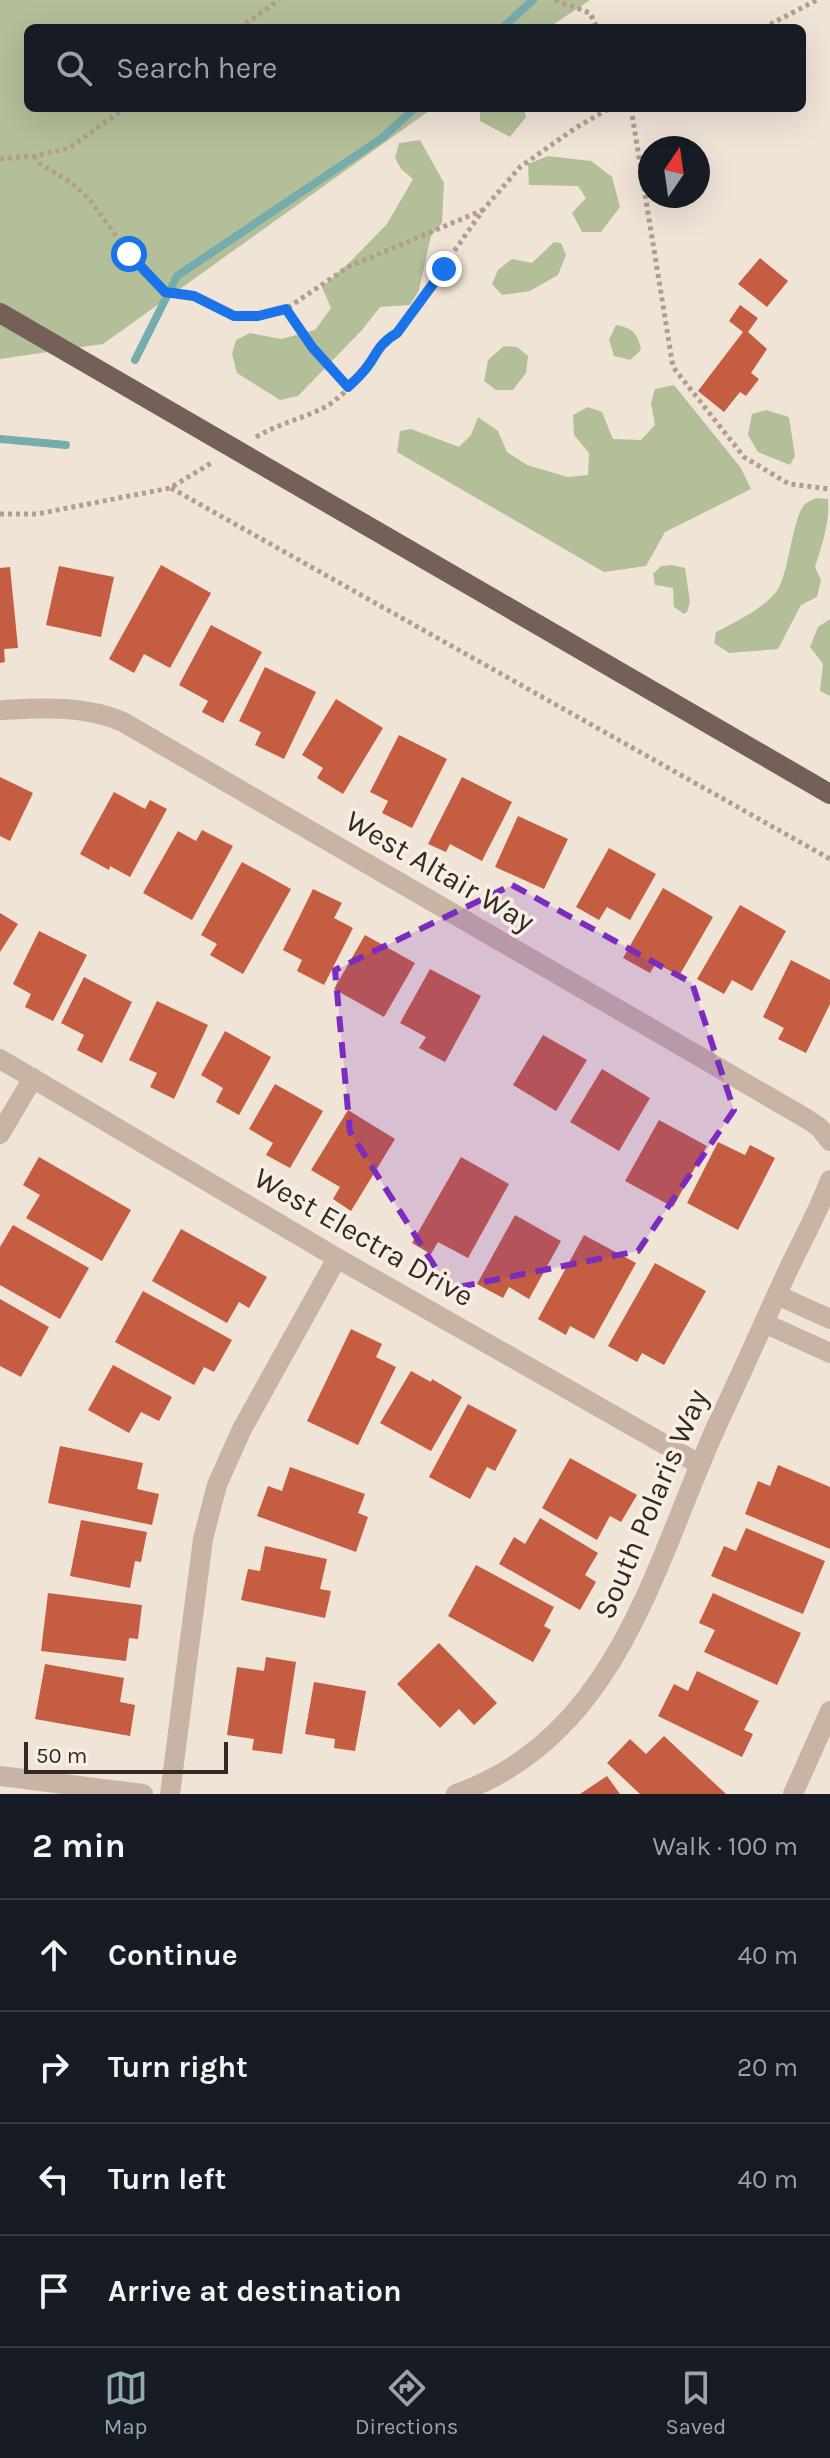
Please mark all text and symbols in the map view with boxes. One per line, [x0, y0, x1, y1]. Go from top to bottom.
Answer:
search box [24, 24, 806, 112]
icon: search [52, 46, 96, 90]
text: Search here [116, 50, 277, 86]
north arrow [638, 136, 710, 208]
route start [111, 236, 147, 272]
route end [426, 251, 462, 287]
street label: West Altair Way [339, 802, 541, 940]
street label: West Electra Drive [248, 1160, 480, 1314]
street label: South Polaris Way [586, 1384, 716, 1624]
scale bar [24, 1738, 228, 1774]
text: 50 m [36, 1743, 87, 1769]
text: 2 min [32, 1826, 126, 1866]
text: Walk · 100 m [652, 1831, 798, 1862]
icon: ahead [32, 1933, 76, 1977]
text: Continue [108, 1937, 238, 1973]
text: 40 m [738, 1940, 798, 1971]
icon: right [32, 2045, 76, 2089]
text: Turn right [108, 2049, 248, 2085]
text: 20 m [737, 2052, 798, 2083]
icon: left [32, 2157, 76, 2201]
text: Turn left [108, 2161, 226, 2197]
text: 40 m [738, 2164, 798, 2195]
icon: arrive [32, 2269, 76, 2313]
text: Arrive at destination [108, 2273, 402, 2309]
tab: Map [104, 2366, 148, 2440]
tab: Directions [355, 2366, 458, 2440]
tab: Saved [666, 2366, 726, 2440]

